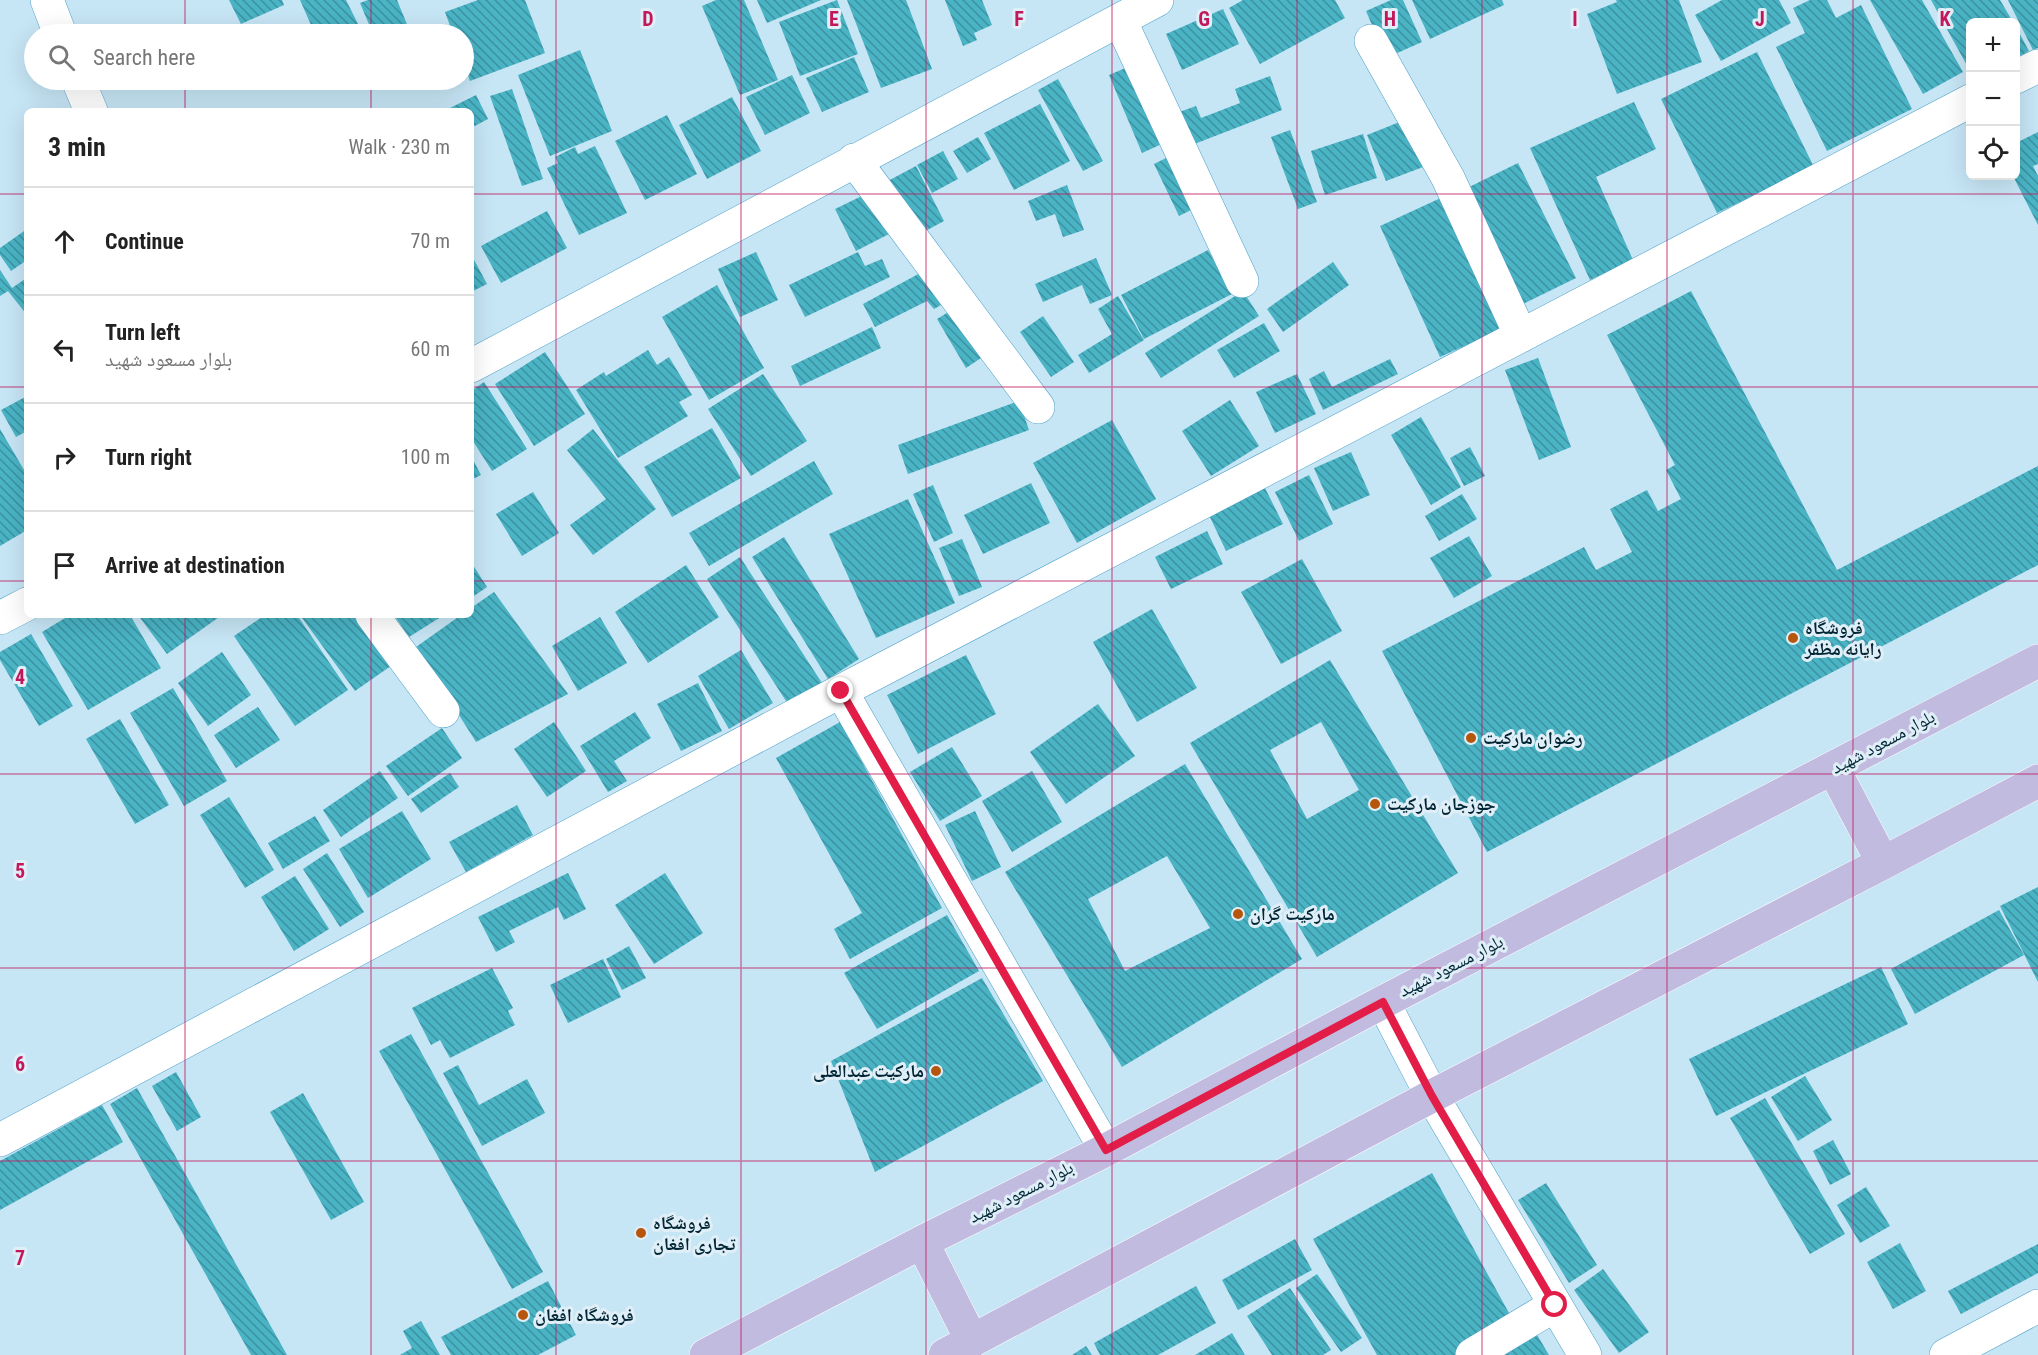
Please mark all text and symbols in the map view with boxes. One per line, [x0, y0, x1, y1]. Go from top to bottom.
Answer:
text: D [642, 7, 654, 31]
text: E [829, 7, 839, 31]
text: F [1014, 7, 1024, 31]
text: G [1198, 7, 1210, 31]
text: H [1384, 7, 1396, 31]
text: I [1572, 7, 1578, 31]
text: J [1755, 7, 1765, 31]
text: K [1939, 7, 1951, 31]
map controls [1966, 18, 2020, 180]
button: + [1966, 18, 2020, 72]
search box [24, 24, 474, 90]
icon: search [45, 41, 78, 74]
text: Search here [93, 45, 195, 70]
button: − [1966, 72, 2020, 126]
button: locate [1966, 126, 2020, 180]
text: 3 min [48, 132, 106, 162]
text: Walk · 230 m [349, 135, 450, 159]
icon: ahead [48, 225, 81, 258]
text: Continue [105, 229, 184, 254]
text: 70 m [411, 229, 450, 253]
text: Turn left [105, 320, 180, 345]
icon: left [48, 333, 81, 366]
text: 60 m [411, 337, 450, 361]
text: بلوار مسعود شهید [105, 347, 232, 371]
icon: right [48, 441, 81, 474]
text: Turn right [105, 445, 192, 470]
text: 100 m [401, 445, 450, 469]
icon: arrive [48, 549, 81, 582]
text: Arrive at destination [105, 553, 285, 578]
place label: فروشگاه رایانه مظفر [1804, 617, 1882, 659]
marker: فروشگاه رایانه مظفر [1786, 631, 1800, 645]
text: 4 [15, 665, 25, 689]
route end [827, 677, 853, 703]
street label: بلوار مسعود شهید [1827, 705, 1939, 778]
place label: رضوان مارکیت [1483, 727, 1583, 749]
marker: رضوان مارکیت [1464, 731, 1478, 745]
place label: جوزجان مارکیت [1387, 793, 1496, 815]
marker: جوزجان مارکیت [1368, 797, 1382, 811]
text: 5 [15, 859, 25, 883]
place label: مارکیت گران [1250, 903, 1335, 925]
marker: مارکیت گران [1231, 907, 1245, 921]
street label: بلوار مسعود شهید [1395, 930, 1507, 1001]
text: 6 [15, 1052, 25, 1076]
place label: مارکیت عبدالعلی [813, 1060, 924, 1082]
marker: مارکیت عبدالعلی [929, 1064, 943, 1078]
street label: بلوار مسعود شهید [965, 1156, 1077, 1227]
place label: فروشگاه تجاری افغان [653, 1212, 736, 1255]
marker: فروشگاه تجاری افغان [634, 1226, 648, 1240]
text: 7 [15, 1246, 25, 1270]
route start [1541, 1291, 1567, 1317]
place label: فروشگاه افغان [535, 1304, 634, 1326]
marker: فروشگاه افغان [516, 1308, 530, 1322]

